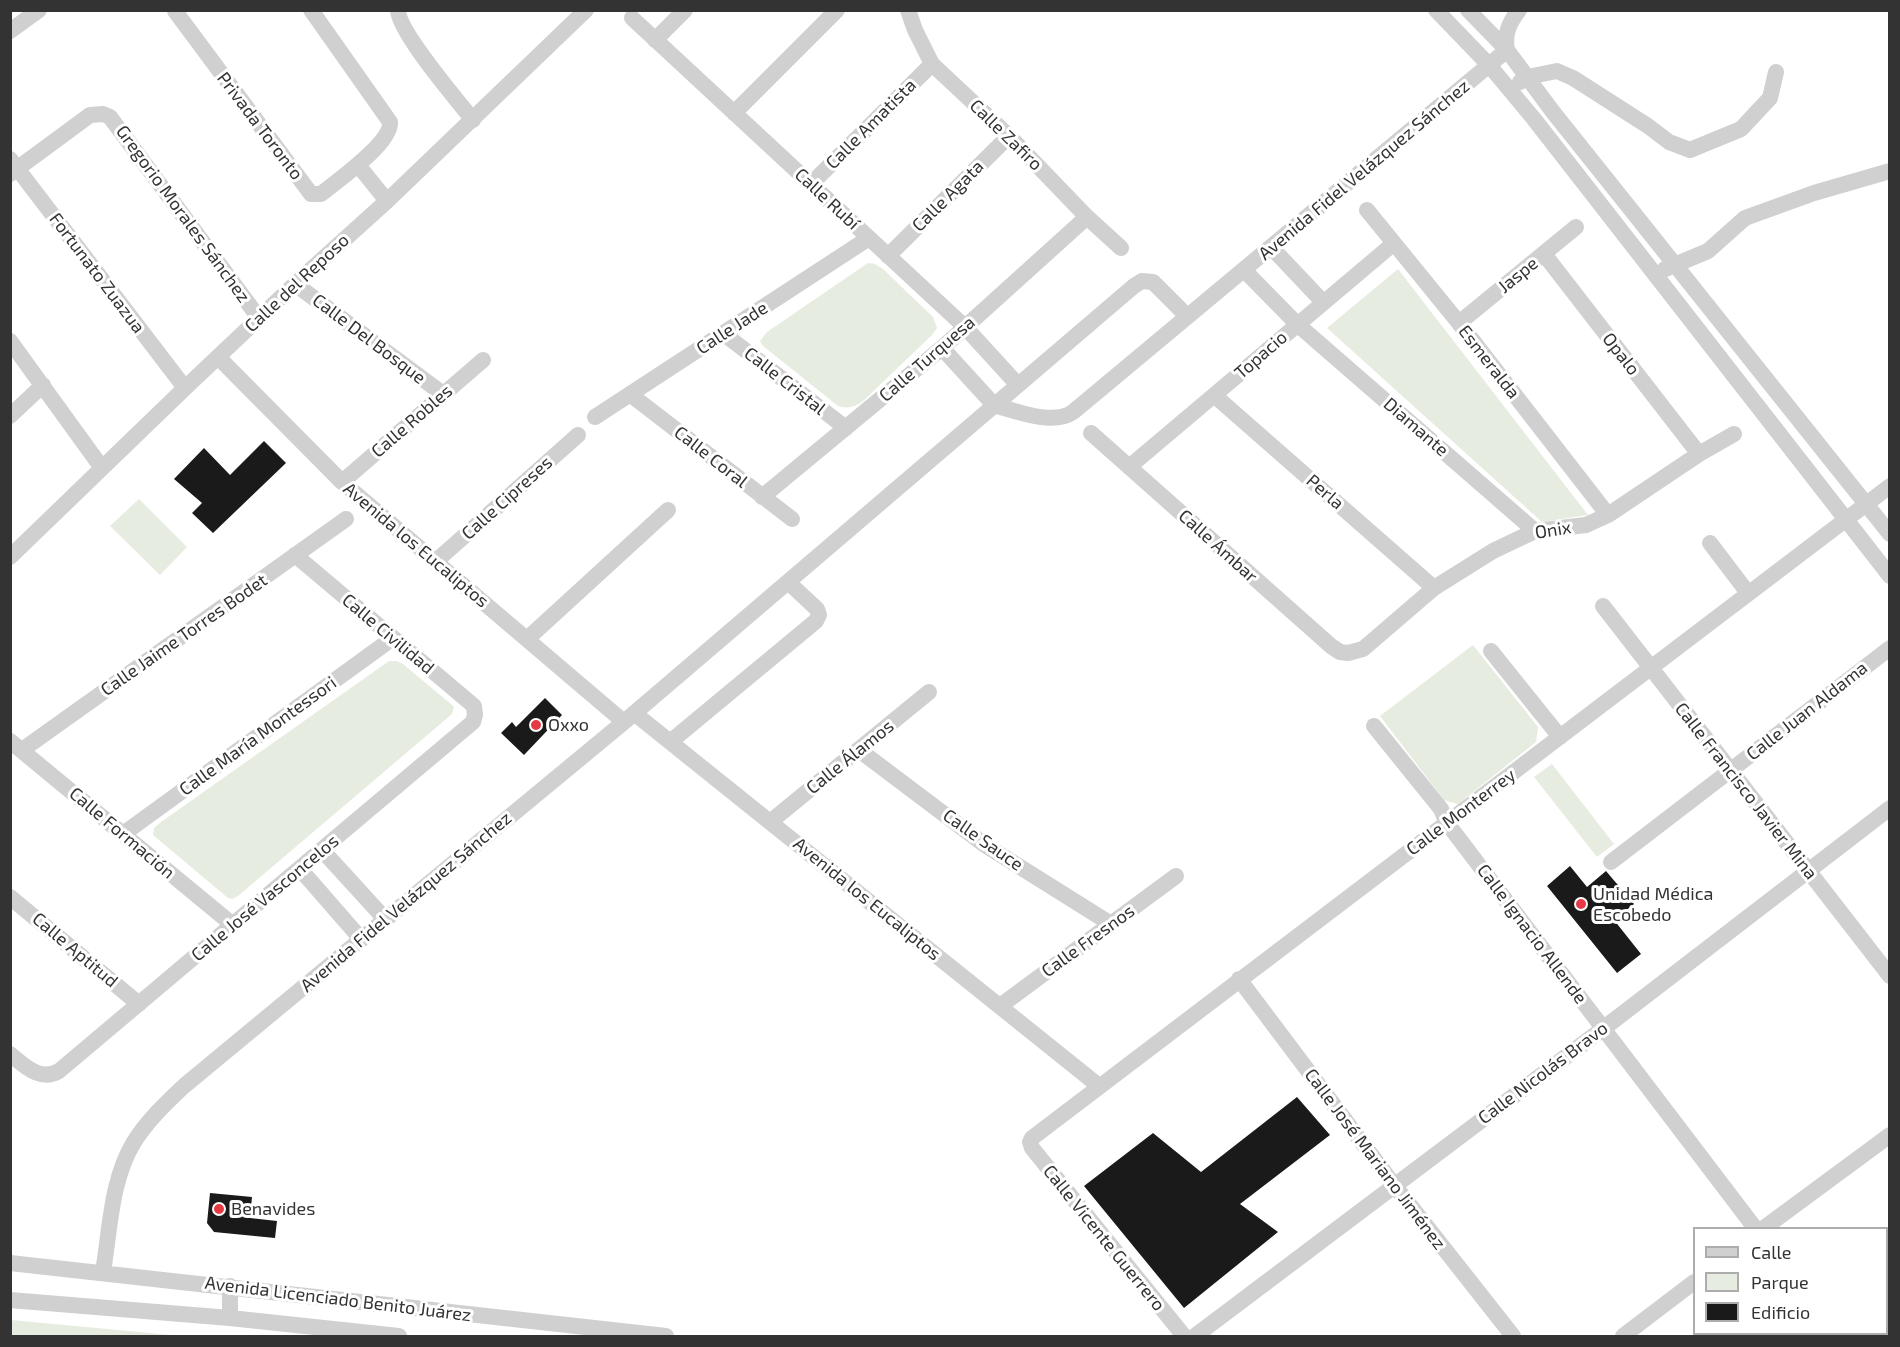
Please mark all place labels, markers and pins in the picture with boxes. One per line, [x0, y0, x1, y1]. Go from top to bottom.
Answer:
place label: Oxxo [548, 714, 589, 736]
marker: Oxxo [529, 718, 543, 732]
place label: Unidad Médica Escobedo [1593, 883, 1713, 926]
marker: Unidad Médica Escobedo [1574, 897, 1588, 911]
place label: Benavides [231, 1198, 315, 1220]
marker: Benavides [212, 1202, 226, 1216]

